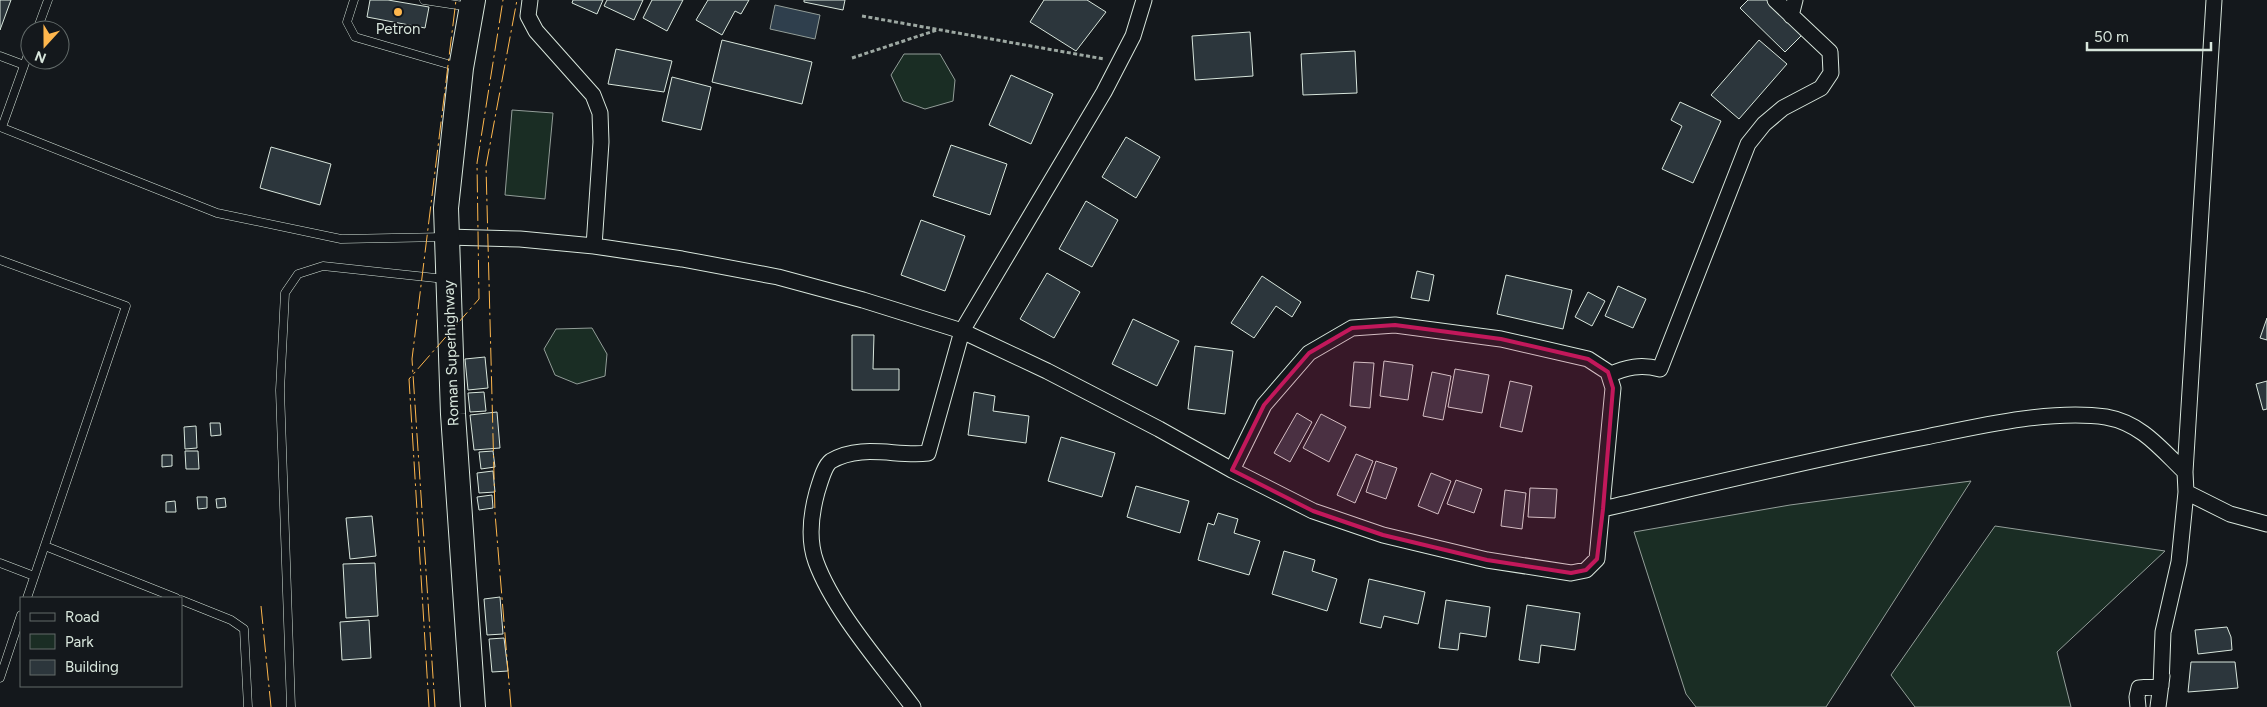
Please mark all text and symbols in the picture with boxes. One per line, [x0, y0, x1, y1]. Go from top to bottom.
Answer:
marker: Petron [392, 6, 404, 18]
north arrow [20, 20, 70, 70]
place label: Petron [376, 20, 420, 38]
scale bar [2087, 20, 2211, 52]
text: 50 m [2094, 28, 2129, 46]
text: N [32, 47, 49, 67]
street label: Roman Superhighway [439, 280, 463, 426]
legend [20, 597, 182, 687]
text: Road [65, 608, 100, 626]
text: Park [65, 633, 94, 651]
text: Building [65, 658, 119, 676]

